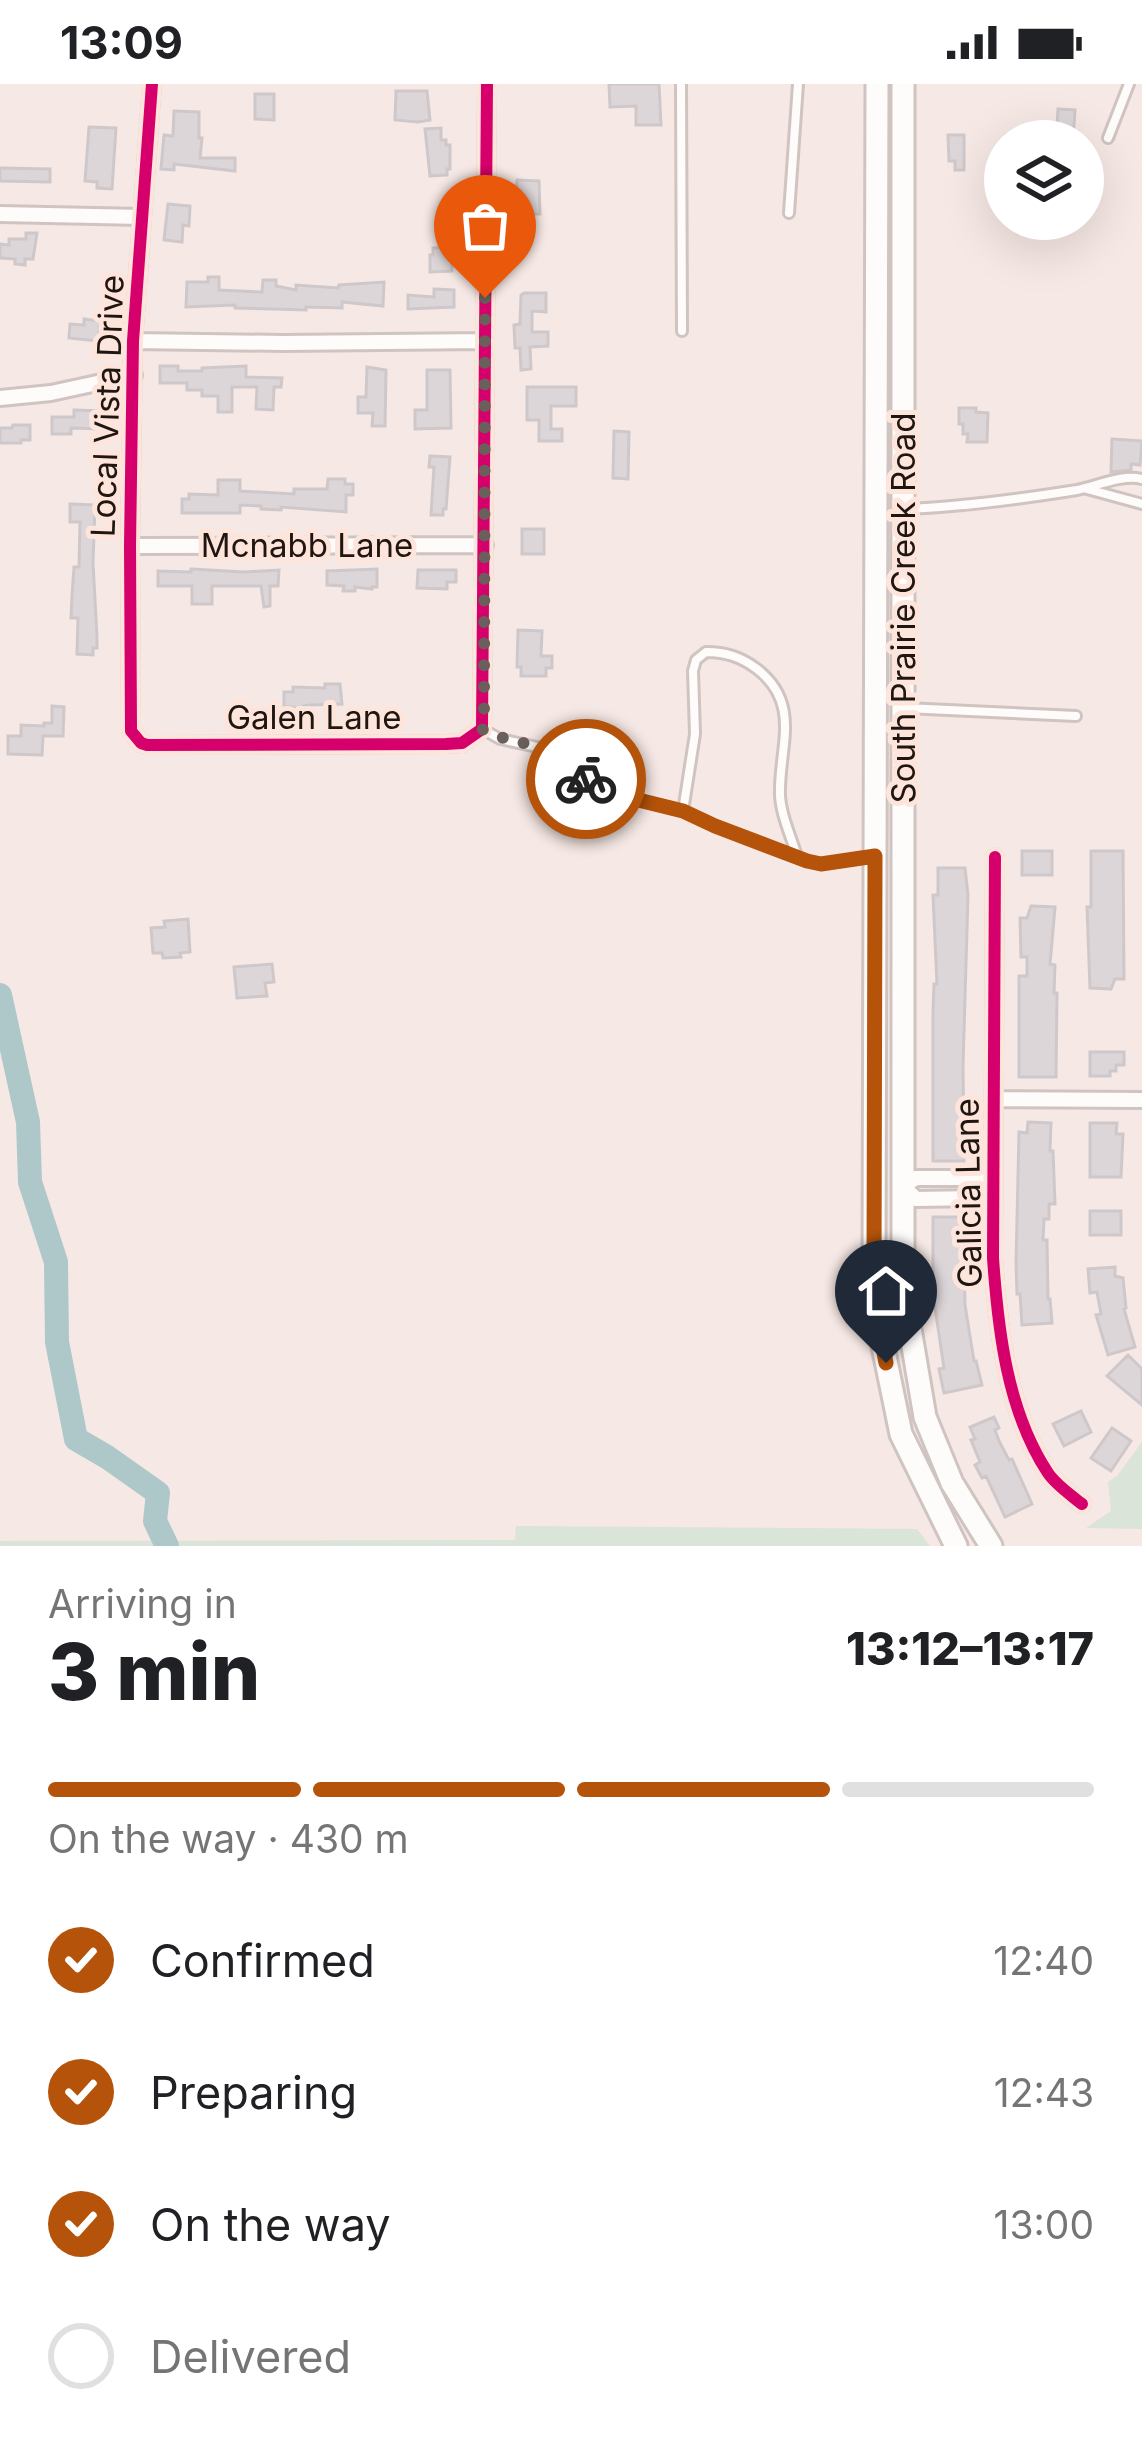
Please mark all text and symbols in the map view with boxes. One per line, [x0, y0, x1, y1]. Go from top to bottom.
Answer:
text: 13:09 [60, 15, 183, 70]
map controls [984, 120, 1104, 240]
button: layers [984, 120, 1104, 240]
pin [434, 175, 536, 298]
icon: bag [452, 193, 518, 259]
street label: Local Vista Drive [82, 274, 132, 538]
street label: South Prairie Creek Road [883, 413, 923, 804]
street label: Mcnabb Lane [201, 525, 413, 565]
street label: Galen Lane [226, 697, 402, 737]
courier [526, 719, 646, 839]
icon: bike [553, 746, 619, 812]
street label: Galicia Lane [946, 1098, 990, 1288]
pin [835, 1240, 937, 1363]
icon: home [853, 1258, 919, 1324]
text: Arriving in [48, 1580, 237, 1627]
text: 13:12–13:17 [846, 1621, 1094, 1676]
text: 3 min [48, 1624, 260, 1719]
text: On the way · 430 m [48, 1815, 409, 1862]
icon: check [48, 1927, 114, 1993]
text: Confirmed [150, 1933, 375, 1988]
text: 12:40 [993, 1937, 1094, 1984]
icon: check [48, 2059, 114, 2125]
text: Preparing [150, 2065, 357, 2120]
text: 12:43 [994, 2069, 1094, 2116]
icon: check [48, 2191, 114, 2257]
text: On the way [150, 2197, 391, 2252]
text: 13:00 [994, 2201, 1094, 2248]
text: Delivered [150, 2329, 351, 2384]

